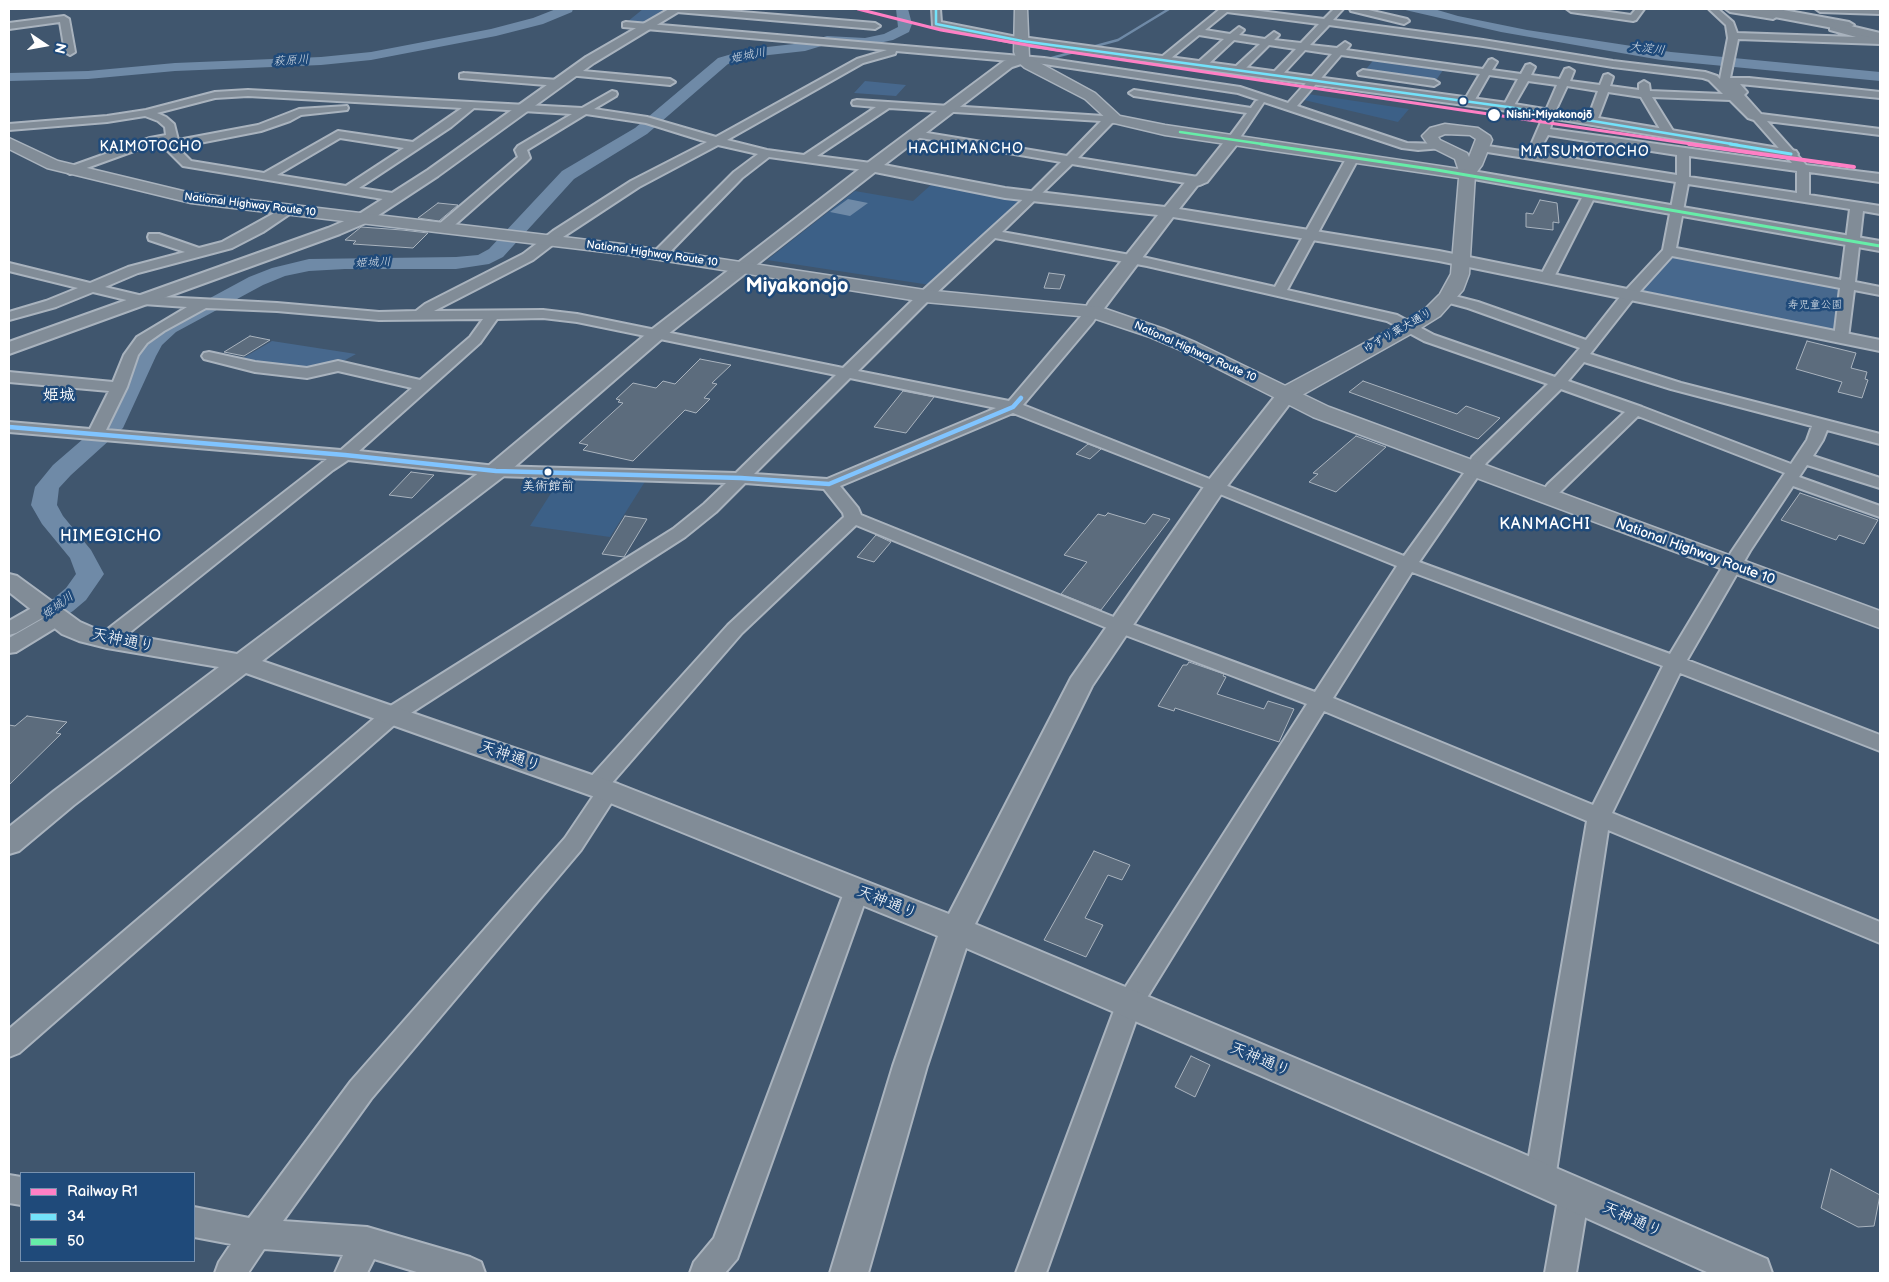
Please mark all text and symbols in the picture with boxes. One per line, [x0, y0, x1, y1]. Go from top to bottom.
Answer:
north arrow [20, 20, 70, 70]
water label: 大淀川 [1628, 40, 1666, 58]
text: N [51, 41, 70, 55]
water label: 姫城川 [729, 45, 767, 67]
water label: 萩原川 [273, 53, 309, 69]
unlabelled marker [1458, 96, 1468, 106]
marker: Nishi-Miyakonojō [1486, 107, 1502, 123]
place label: Nishi-Miyakonojō [1506, 108, 1592, 122]
district label: KAIMOTOCHO [98, 139, 204, 155]
district label: HACHIMANCHO [907, 141, 1025, 157]
district label: MATSUMOTOCHO [1519, 144, 1651, 160]
street label: National Highway Route 10 [184, 190, 316, 220]
street label: National Highway Route 10 [586, 238, 718, 270]
water label: 姫城川 [355, 255, 391, 271]
district label: Miyakonojo [745, 275, 849, 299]
park label: 寿児童公園 [1788, 298, 1842, 312]
street label: ゆずり葉大通り [1361, 306, 1435, 356]
street label: National Highway Route 10 [1132, 319, 1258, 385]
district label: 姫城 [43, 386, 75, 406]
marker: 美術館前 [543, 467, 553, 477]
place label: 美術館前 [522, 479, 574, 495]
district label: KANMACHI [1498, 515, 1592, 535]
street label: National Highway Route 10 [1613, 515, 1777, 589]
district label: HIMEGICHO [59, 527, 163, 547]
water label: 姫城川 [39, 590, 77, 622]
street label: 天神通り [90, 625, 156, 657]
street label: 天神通り [477, 738, 543, 776]
street label: 天神通り [854, 882, 920, 924]
street label: 天神通り [1227, 1039, 1293, 1081]
legend [20, 1172, 195, 1262]
text: Railway R1 [67, 1182, 138, 1201]
street label: 天神通り [1599, 1198, 1665, 1242]
text: 34 [67, 1207, 85, 1226]
text: 50 [67, 1232, 84, 1251]

